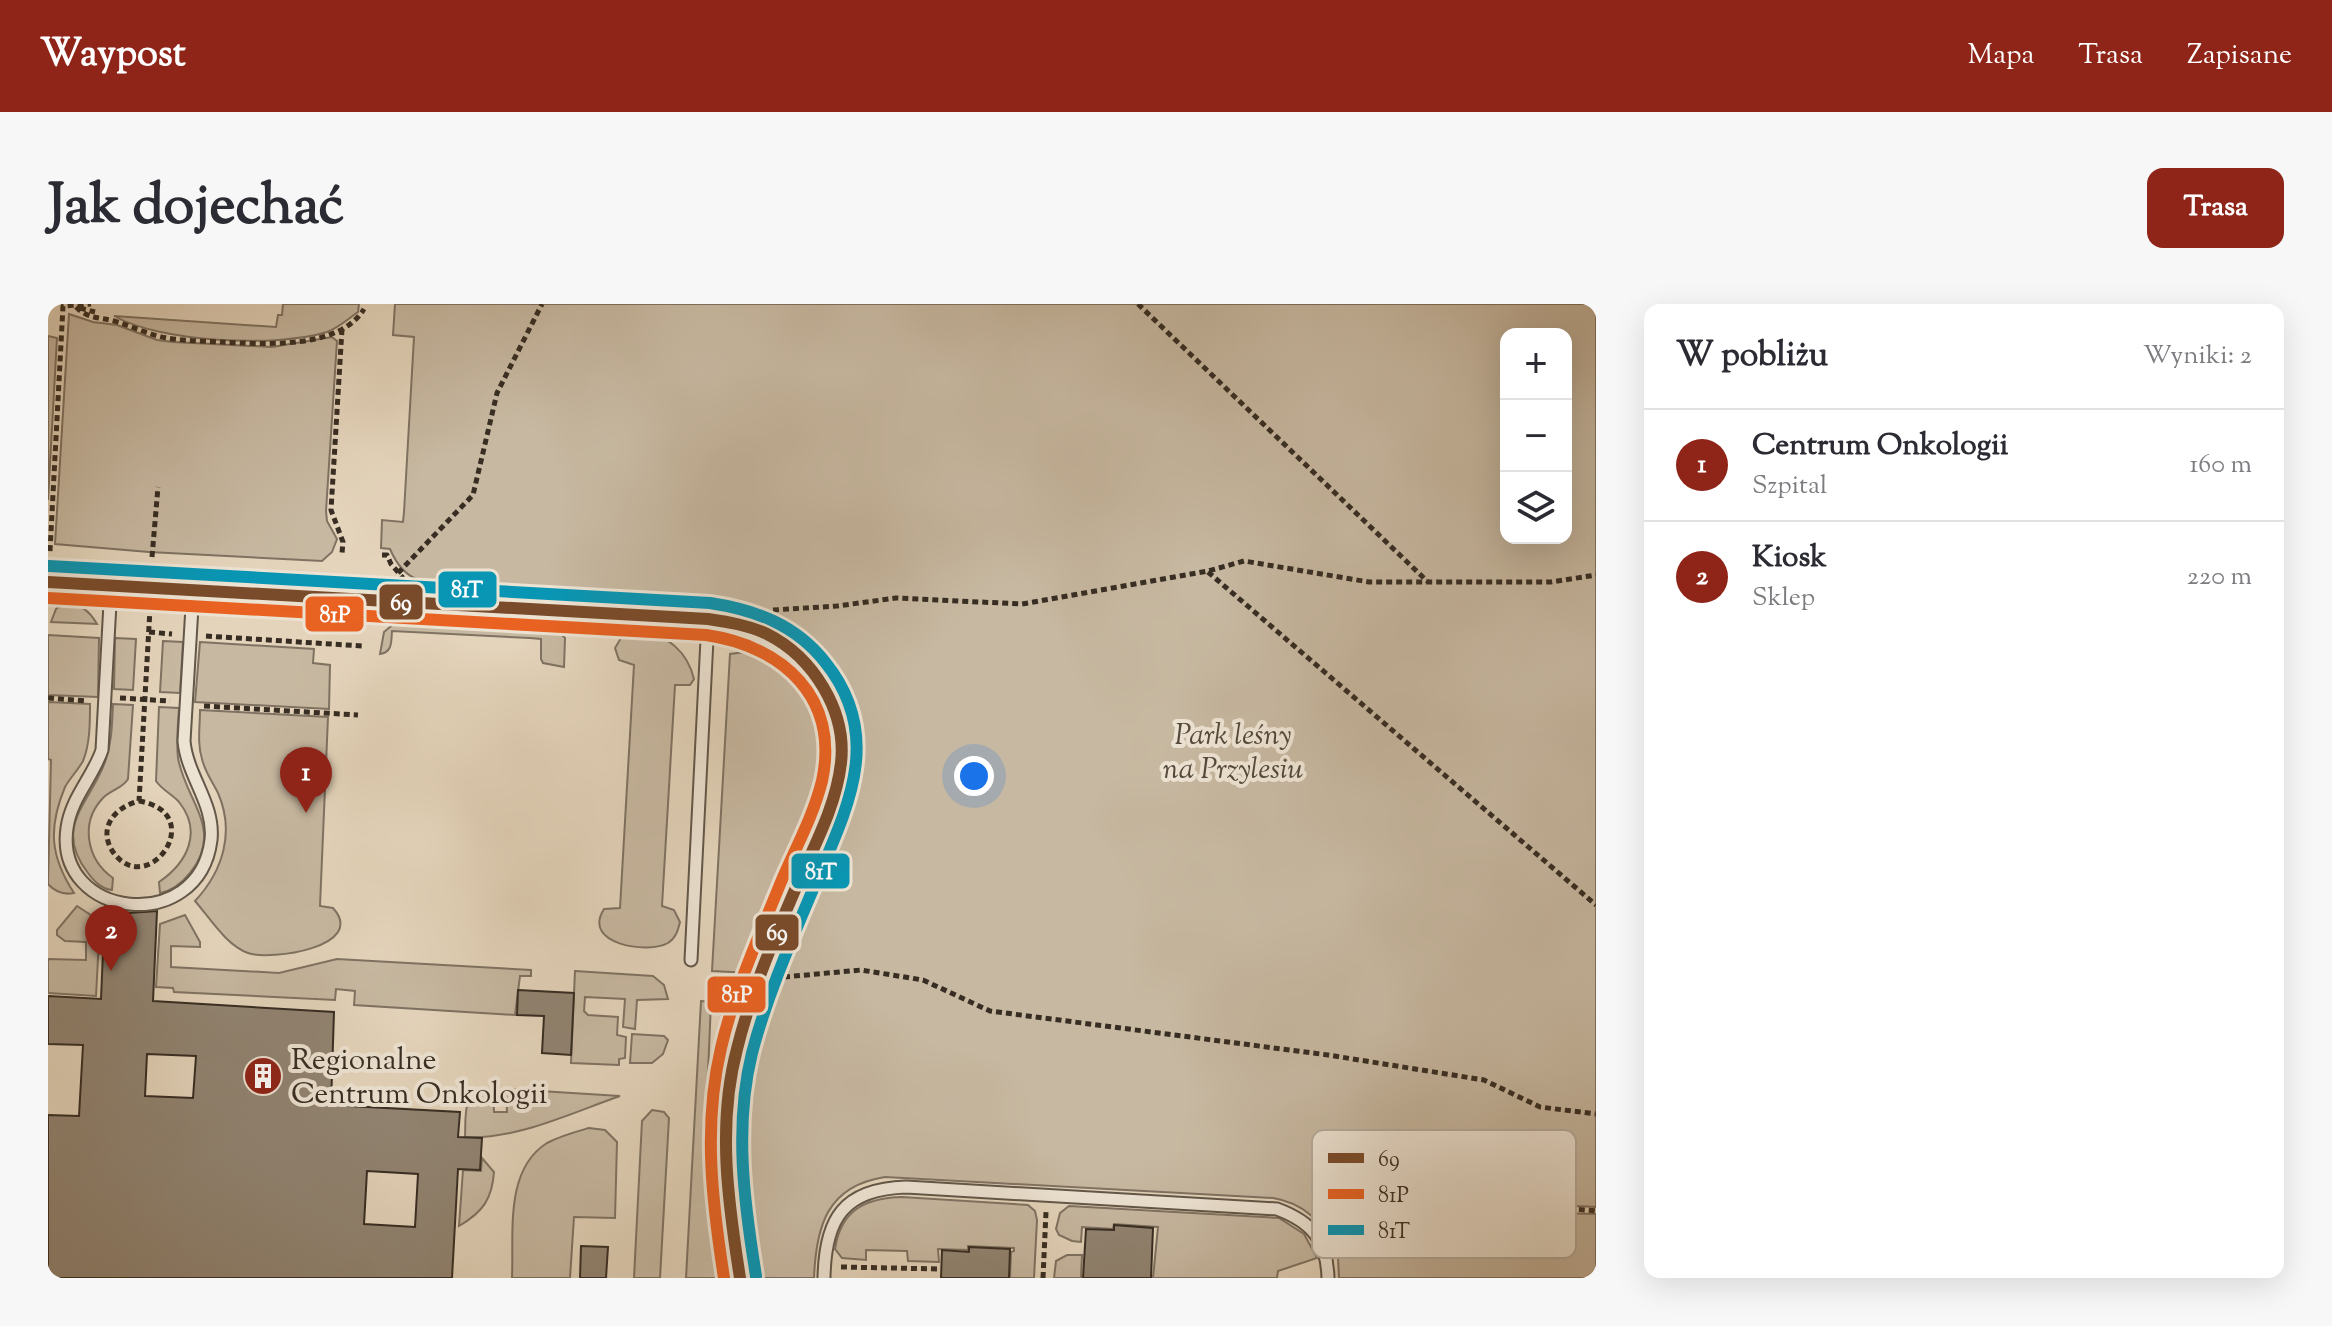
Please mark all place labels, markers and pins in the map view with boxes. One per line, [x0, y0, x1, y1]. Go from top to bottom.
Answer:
pin: 1 [280, 747, 332, 813]
pin: 2 [85, 905, 137, 971]
place label: Regionalne Centrum Onkologii [291, 1040, 547, 1117]
building icon: Regionalne Centrum Onkologii [242, 1055, 284, 1097]

